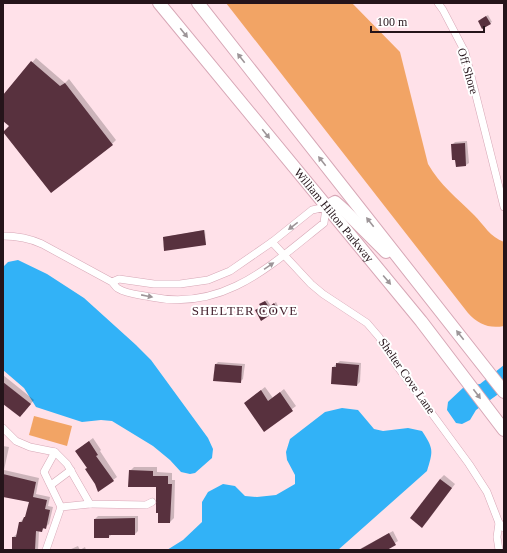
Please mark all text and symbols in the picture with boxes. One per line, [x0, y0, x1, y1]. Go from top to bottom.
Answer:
scale bar [371, 8, 484, 34]
text: 100 m [377, 15, 408, 29]
one-way arrow [179, 28, 188, 39]
street label: Off Shore [455, 46, 481, 96]
one-way arrow [237, 53, 246, 64]
one-way arrow [262, 128, 271, 139]
one-way arrow [318, 155, 326, 166]
street label: William Hilton Parkway [291, 165, 377, 265]
one-way arrow [366, 216, 375, 227]
one-way arrow [287, 221, 298, 230]
one-way arrow [264, 262, 274, 270]
one-way arrow [382, 275, 391, 285]
one-way arrow [141, 294, 154, 300]
district label: SHELTER COVE [192, 303, 298, 318]
one-way arrow [455, 329, 464, 340]
street label: Shelter Cove Lane [376, 335, 438, 417]
one-way arrow [473, 389, 481, 400]

